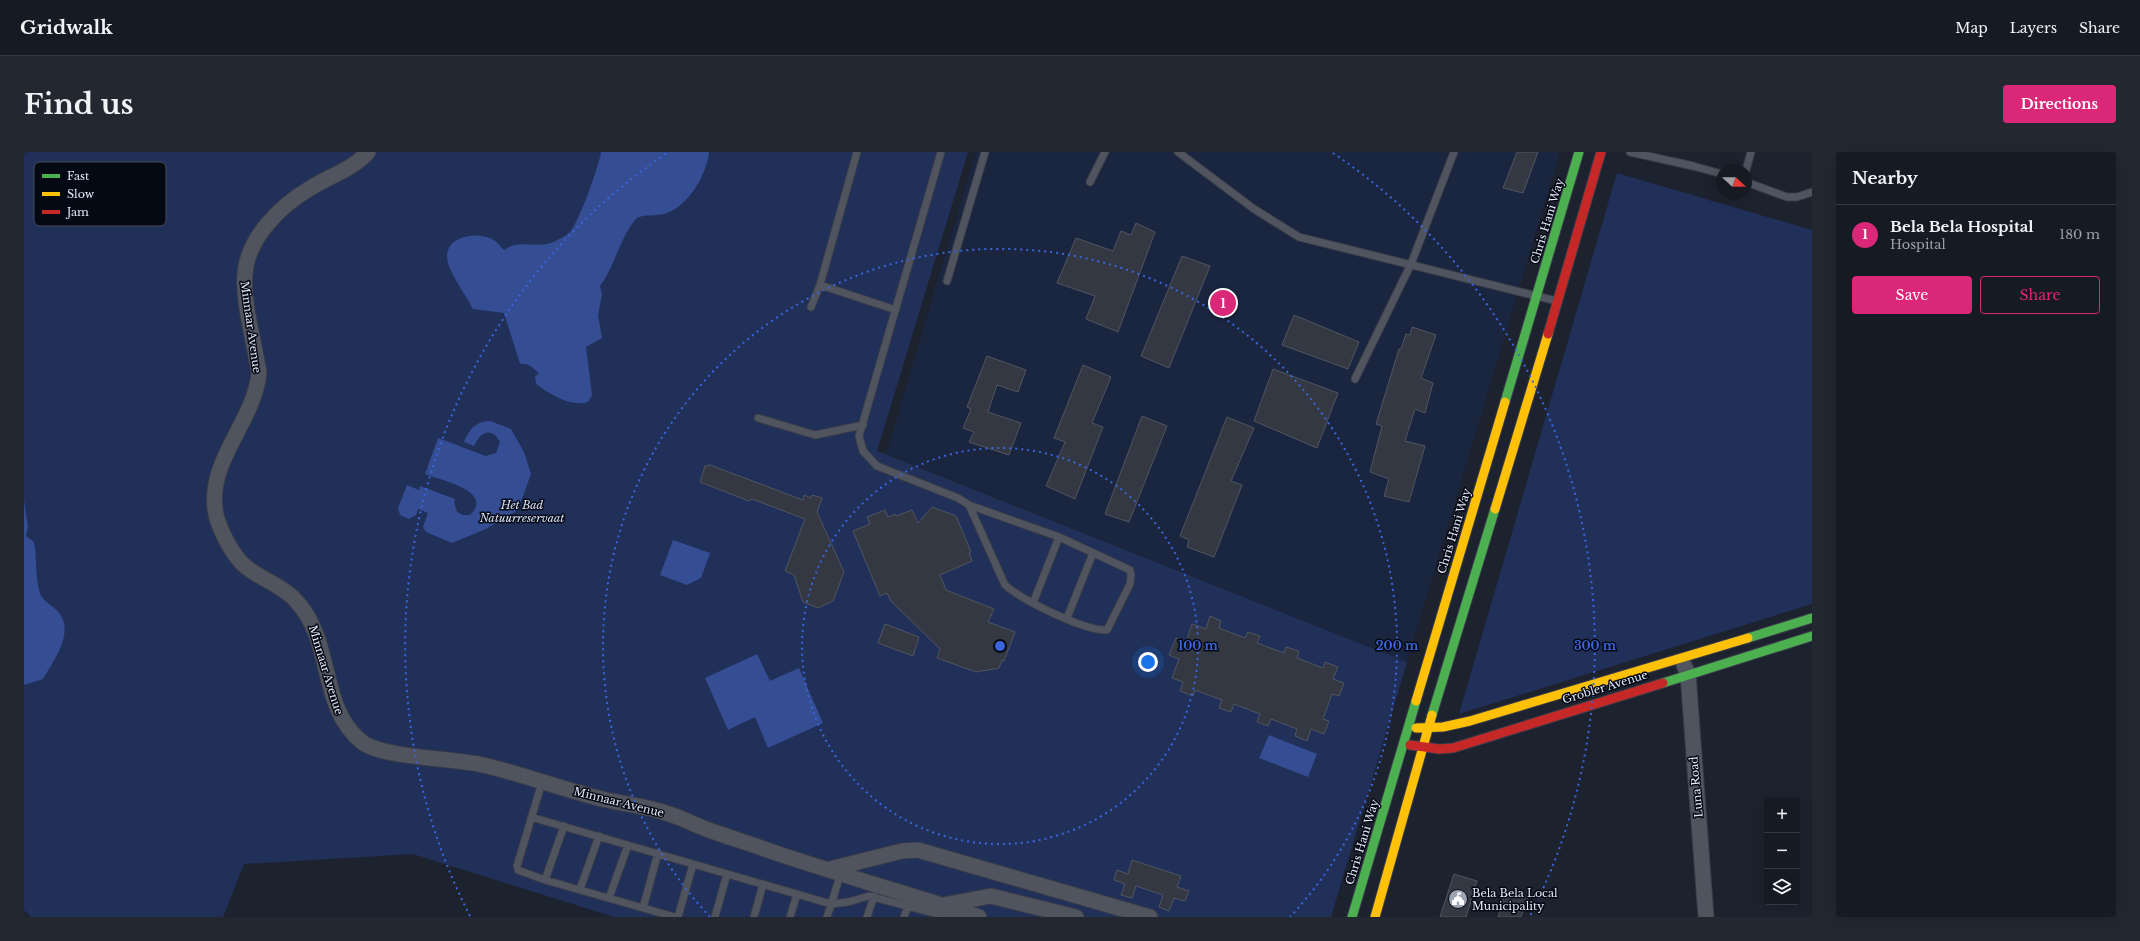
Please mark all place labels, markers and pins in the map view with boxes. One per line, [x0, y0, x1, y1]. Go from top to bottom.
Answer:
pin: 1 [1210, 288, 1236, 318]
centre of rings [993, 639, 1007, 653]
place label: Bela Bela Local Municipality [1472, 886, 1558, 913]
public building icon: Bela Bela Local Municipality [1447, 888, 1469, 910]

